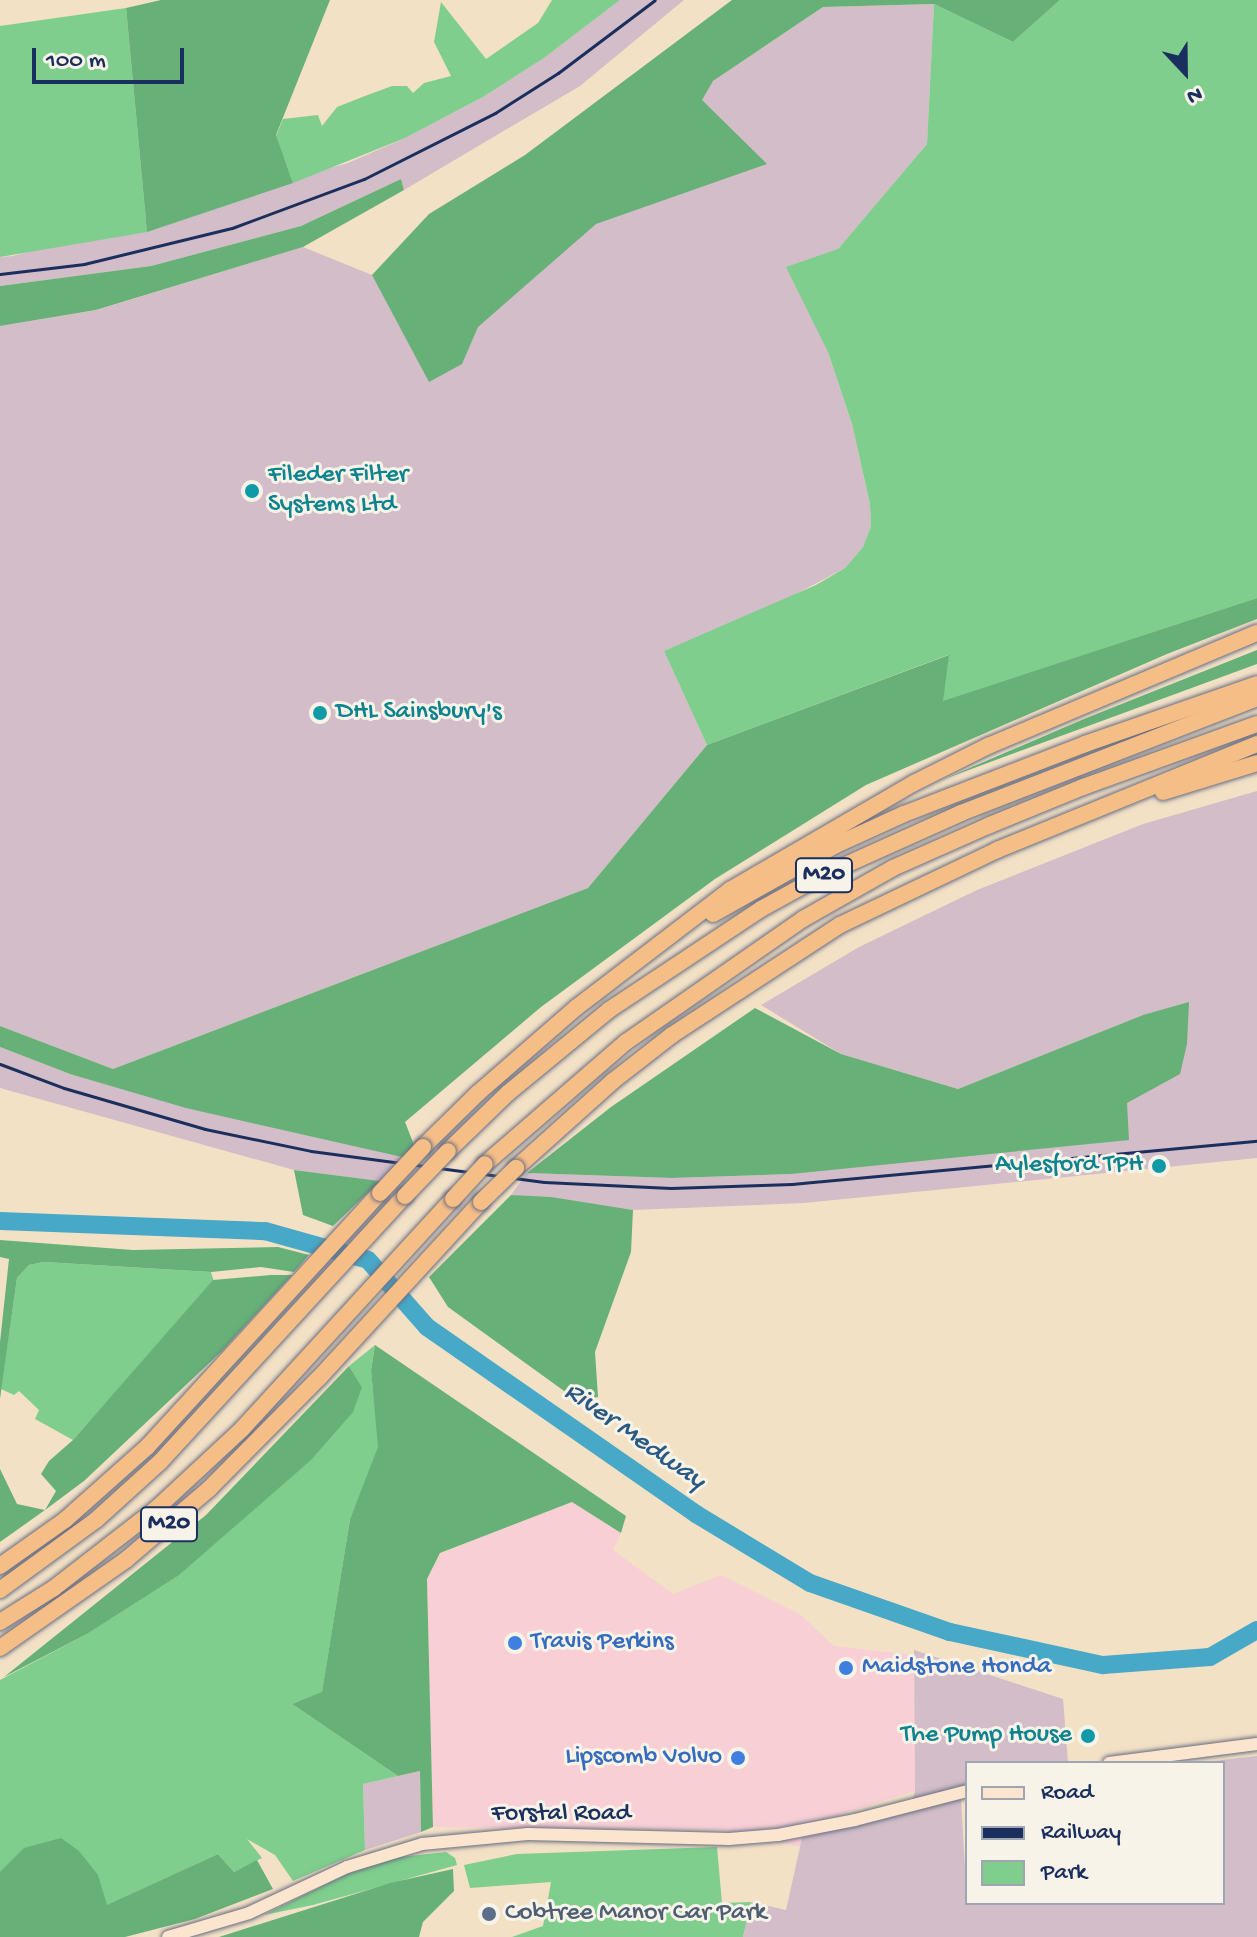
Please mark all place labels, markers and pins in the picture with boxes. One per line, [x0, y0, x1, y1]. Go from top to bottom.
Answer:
place label: Fileder Filter Systems Ltd [268, 460, 408, 522]
marker: Fileder Filter Systems Ltd [243, 482, 261, 500]
place label: DHL Sainsbury's [336, 697, 502, 729]
marker: DHL Sainsbury's [311, 704, 329, 722]
place label: Aylesford TPH [995, 1150, 1143, 1182]
marker: Aylesford TPH [1150, 1157, 1168, 1175]
place label: Travis Perkins [531, 1627, 674, 1659]
marker: Travis Perkins [506, 1634, 524, 1652]
place label: Maidstone Honda [862, 1652, 1051, 1684]
marker: Maidstone Honda [837, 1659, 855, 1677]
place label: The Pump House [901, 1720, 1072, 1752]
marker: The Pump House [1079, 1727, 1097, 1745]
place label: Lipscomb Volvo [565, 1742, 722, 1774]
marker: Lipscomb Volvo [729, 1749, 747, 1767]
place label: Cobtree Manor Car Park [505, 1898, 766, 1930]
marker: Cobtree Manor Car Park [480, 1905, 498, 1923]

